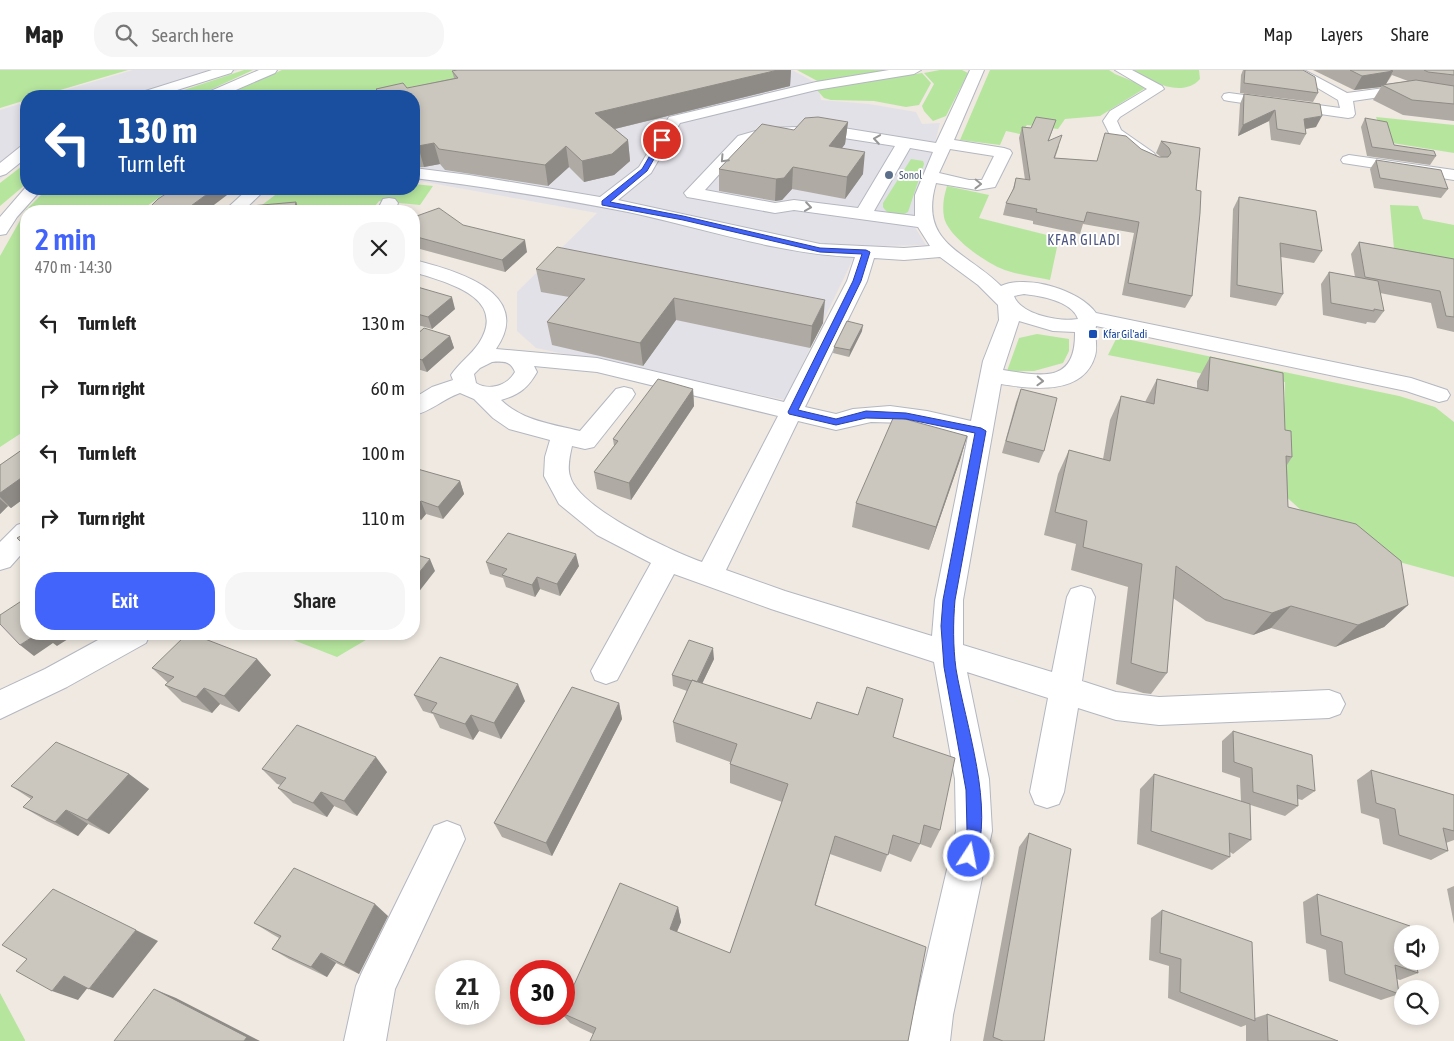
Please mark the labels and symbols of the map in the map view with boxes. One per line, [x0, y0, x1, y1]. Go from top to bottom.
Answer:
pin [641, 119, 683, 161]
one-way arrow [872, 134, 881, 144]
one-way arrow [721, 153, 730, 162]
marker: Sonol [883, 169, 895, 181]
place label: Sonol [899, 169, 922, 181]
one-way arrow [974, 179, 982, 189]
one-way arrow [805, 201, 813, 212]
district label: KFAR GILADI [1047, 232, 1121, 248]
marker: Kfar Gil'adi [1087, 328, 1099, 340]
place label: Kfar Gil'adi [1103, 328, 1147, 340]
one-way arrow [1036, 375, 1044, 386]
position arrow [942, 829, 994, 881]
speed limit sign: 30 [510, 960, 575, 1025]

